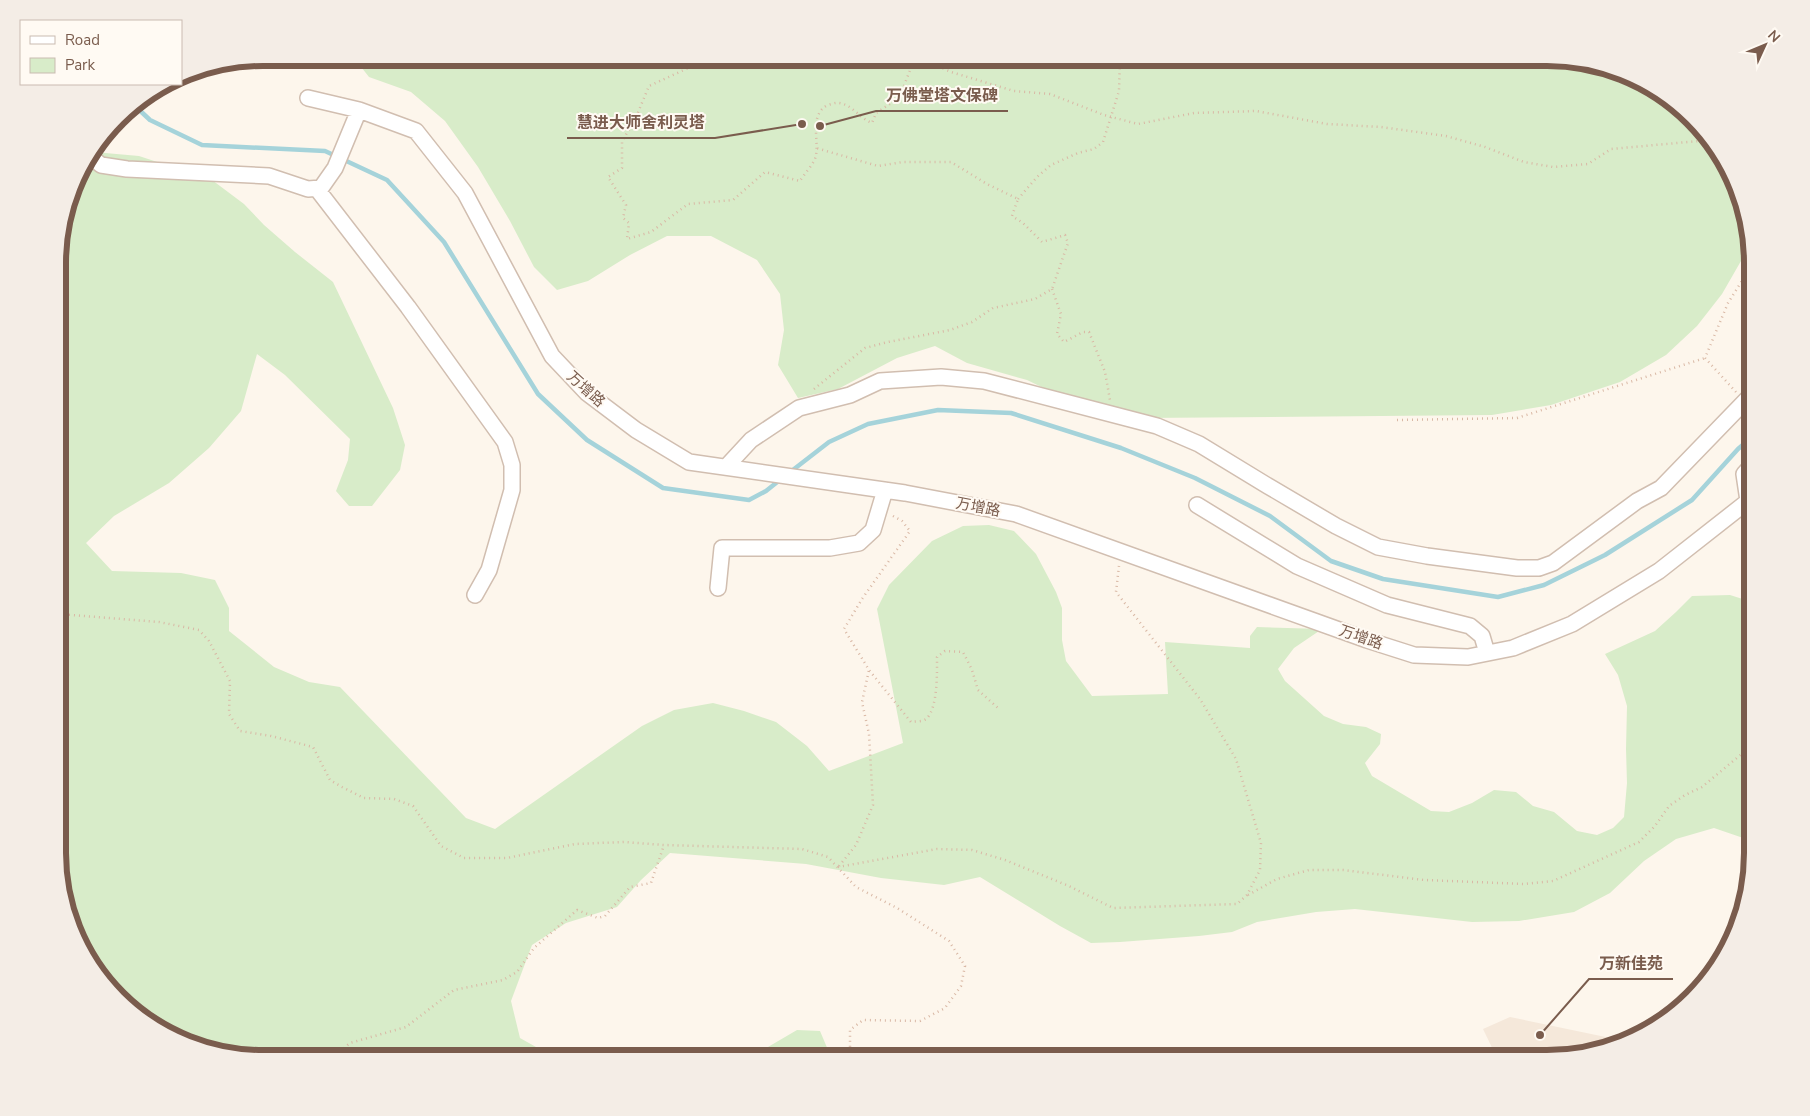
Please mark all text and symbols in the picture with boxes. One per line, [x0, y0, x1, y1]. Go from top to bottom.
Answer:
legend [20, 20, 182, 85]
north arrow [1740, 20, 1790, 70]
text: N [1764, 26, 1784, 47]
text: Road [65, 30, 100, 50]
text: Park [65, 55, 95, 75]
callout: 万佛堂塔文保碑 [876, 80, 1008, 111]
text: 万佛堂塔文保碑 [886, 85, 998, 107]
callout: 慧进大师舍利灵塔 [567, 107, 715, 138]
text: 慧进大师舍利灵塔 [577, 112, 705, 134]
street label: 万增路 [563, 367, 609, 411]
street label: 万增路 [954, 493, 1002, 521]
street label: 万增路 [1336, 620, 1386, 654]
callout: 万新佳苑 [1589, 948, 1673, 979]
text: 万新佳苑 [1599, 953, 1663, 975]

